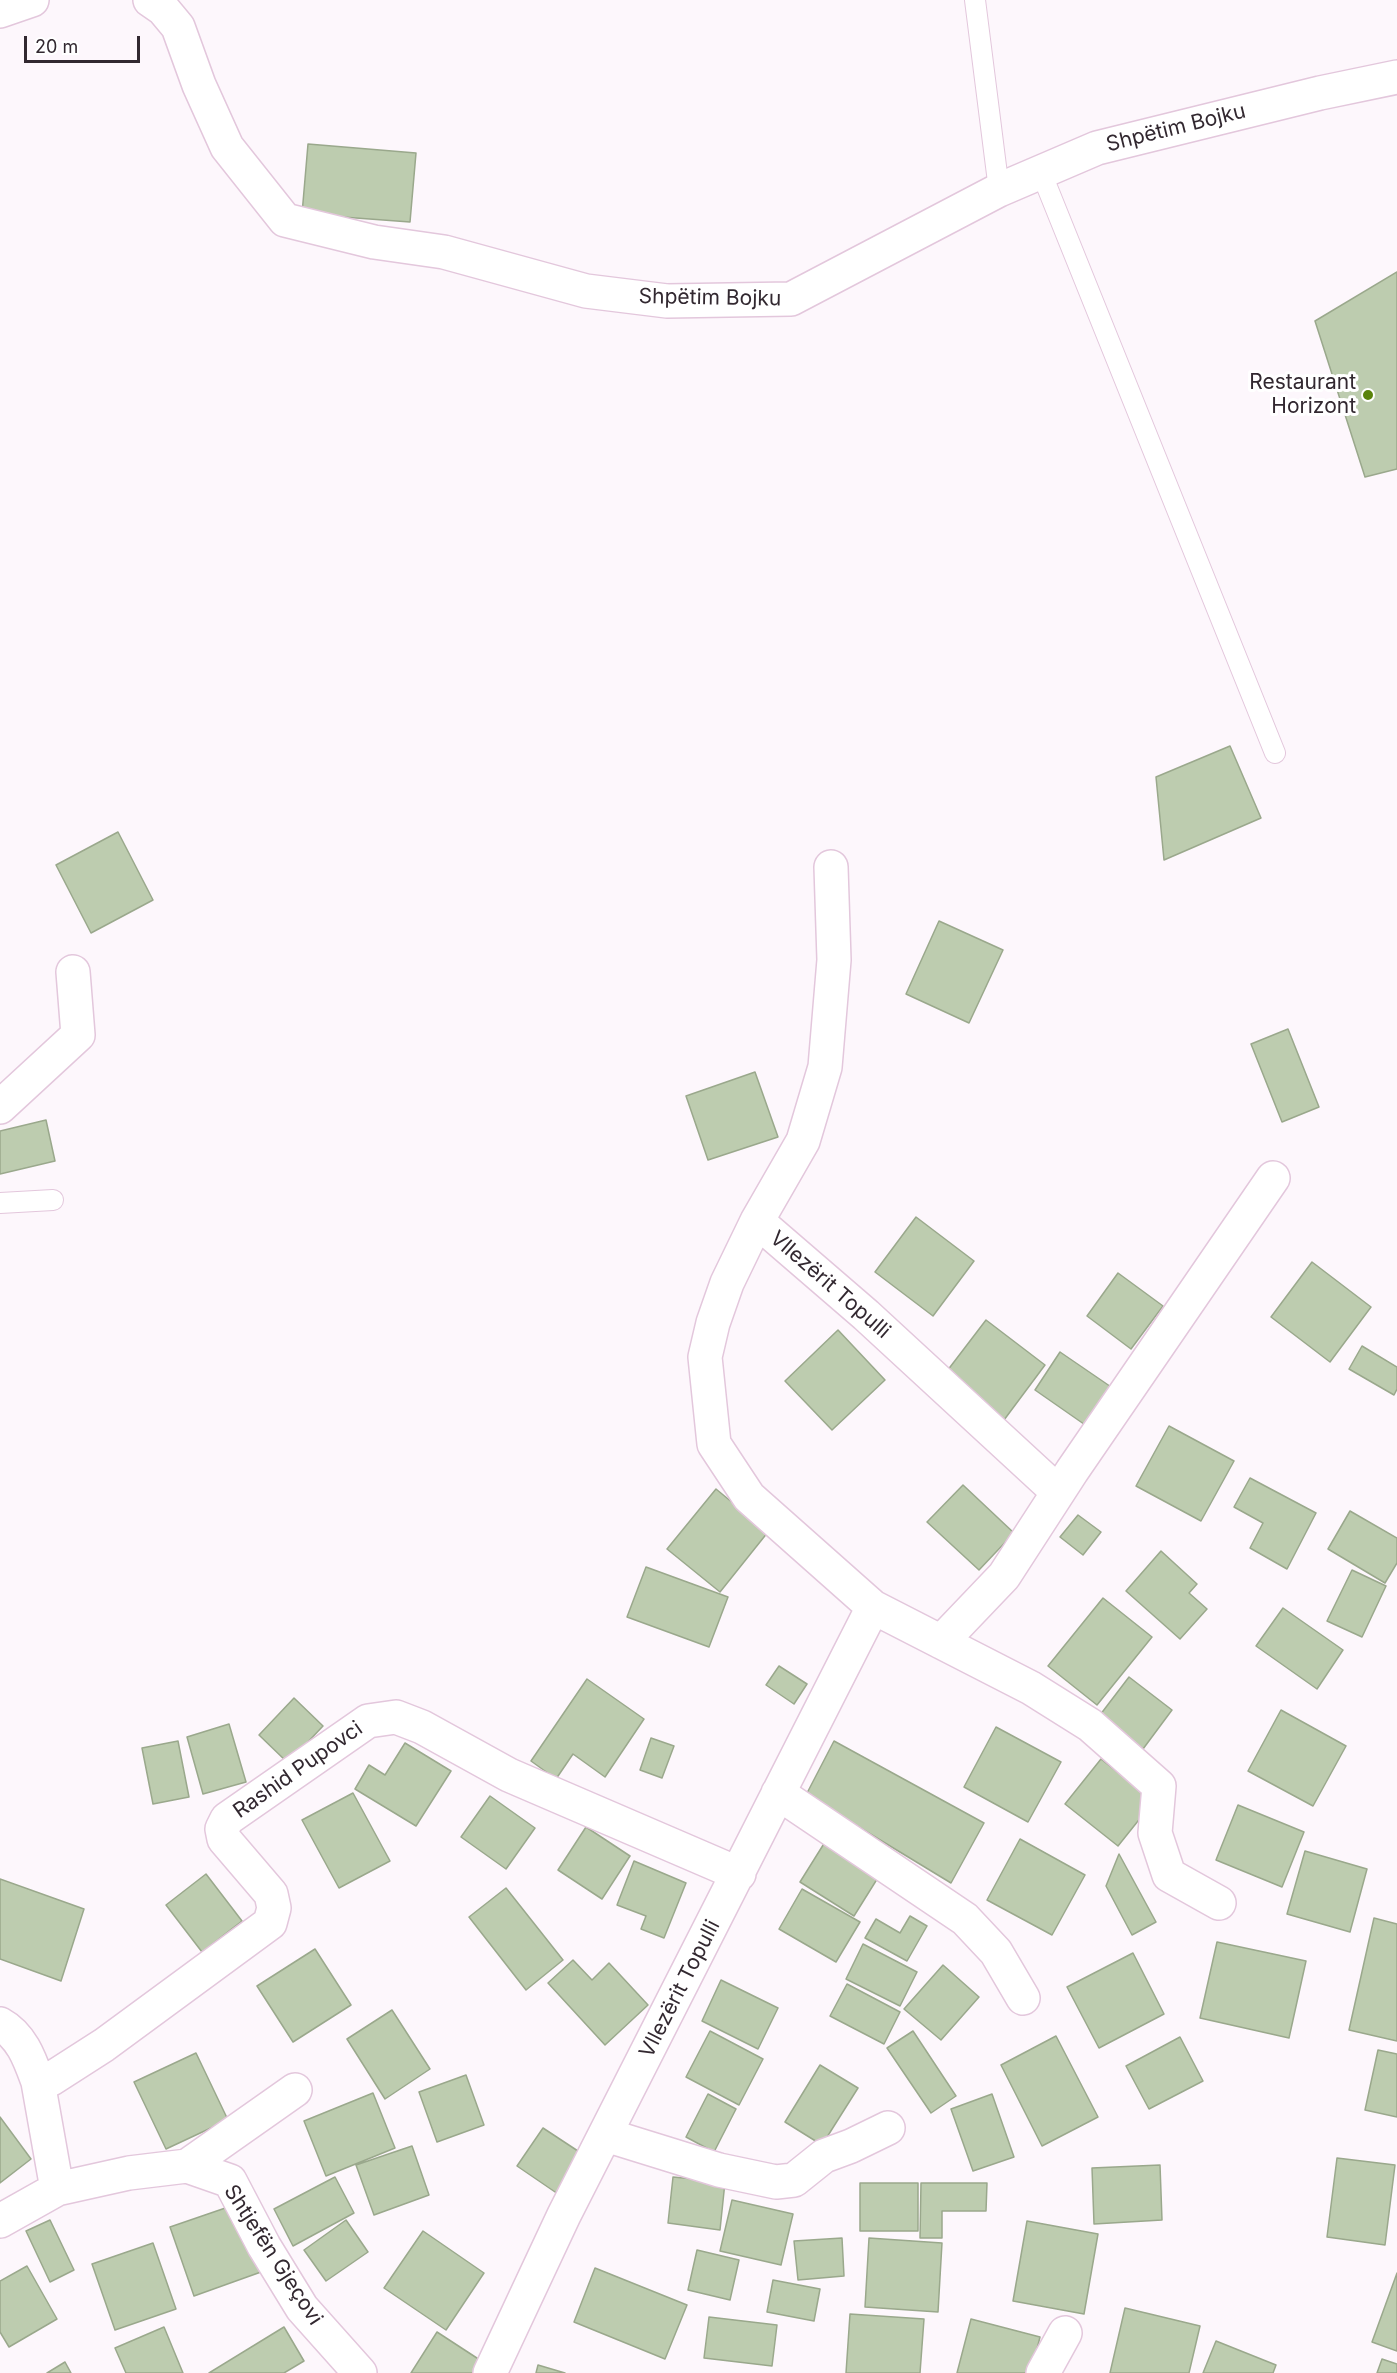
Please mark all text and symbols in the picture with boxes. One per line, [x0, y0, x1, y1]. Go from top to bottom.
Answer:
scale bar [27, 24, 142, 62]
text: 20 m [35, 36, 78, 57]
street label: Shpëtim Bojku [1104, 99, 1248, 157]
street label: Shpëtim Bojku [638, 284, 782, 312]
place label: Restaurant Horizont [1249, 370, 1356, 420]
marker: Restaurant Horizont [1361, 388, 1375, 402]
street label: Vllezërit Topulli [765, 1226, 895, 1344]
street label: Rashid Pupovci [229, 1716, 367, 1824]
street label: Vllezërit Topulli [634, 1916, 726, 2062]
street label: Shtjefën Gjeçovi [218, 2180, 328, 2330]

